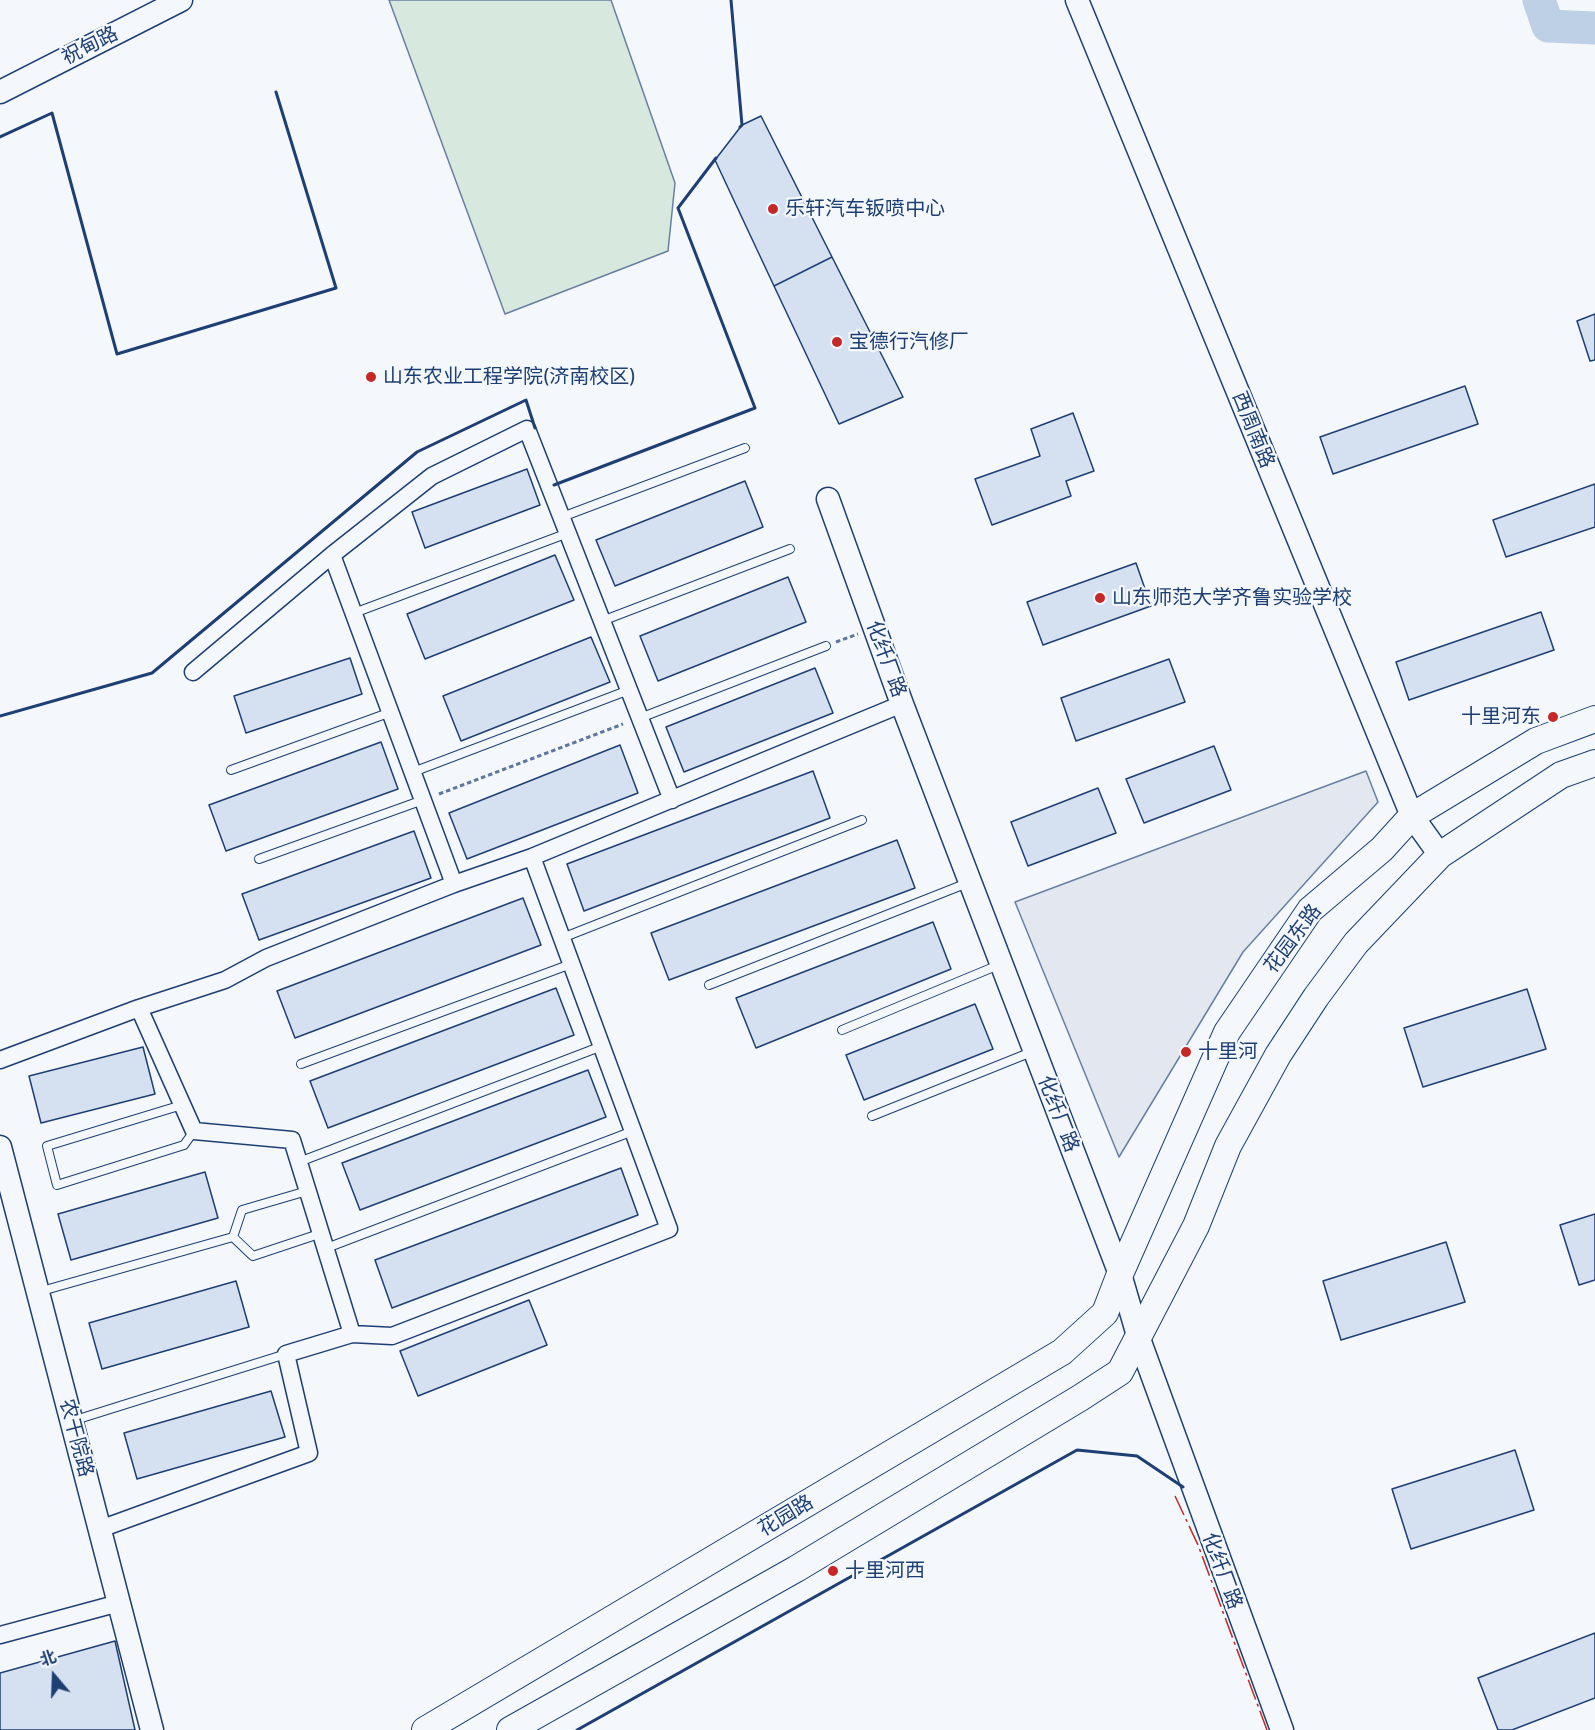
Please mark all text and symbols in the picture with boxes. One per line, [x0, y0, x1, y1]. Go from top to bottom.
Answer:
street label: 祝甸路 [58, 22, 122, 70]
place label: 乐轩汽车钣喷中心 [785, 197, 945, 221]
marker: 乐轩汽车钣喷中心 [766, 202, 780, 216]
place label: 宝德行汽修厂 [849, 330, 969, 354]
marker: 宝德行汽修厂 [830, 335, 844, 349]
place label: 山东农业工程学院(济南校区) [383, 365, 636, 389]
marker: 山东农业工程学院(济南校区) [364, 370, 378, 384]
street label: 西周南路 [1227, 388, 1279, 472]
place label: 山东师范大学齐鲁实验学校 [1112, 586, 1352, 610]
marker: 山东师范大学齐鲁实验学校 [1093, 591, 1107, 605]
street label: 化纤厂路 [861, 617, 911, 701]
place label: 十里河东 [1461, 705, 1541, 729]
marker: 十里河东 [1546, 710, 1560, 724]
street label: 花园东路 [1259, 900, 1327, 978]
place label: 十里河 [1198, 1040, 1258, 1064]
marker: 十里河 [1179, 1045, 1193, 1059]
street label: 化纤厂路 [1032, 1072, 1084, 1156]
street label: 农干院路 [54, 1396, 98, 1480]
street label: 花园路 [754, 1490, 818, 1542]
street label: 化纤厂路 [1197, 1529, 1247, 1613]
place label: 十里河西 [845, 1559, 925, 1583]
marker: 十里河西 [826, 1564, 840, 1578]
north arrow [24, 1646, 84, 1706]
text: 北 [37, 1647, 59, 1670]

